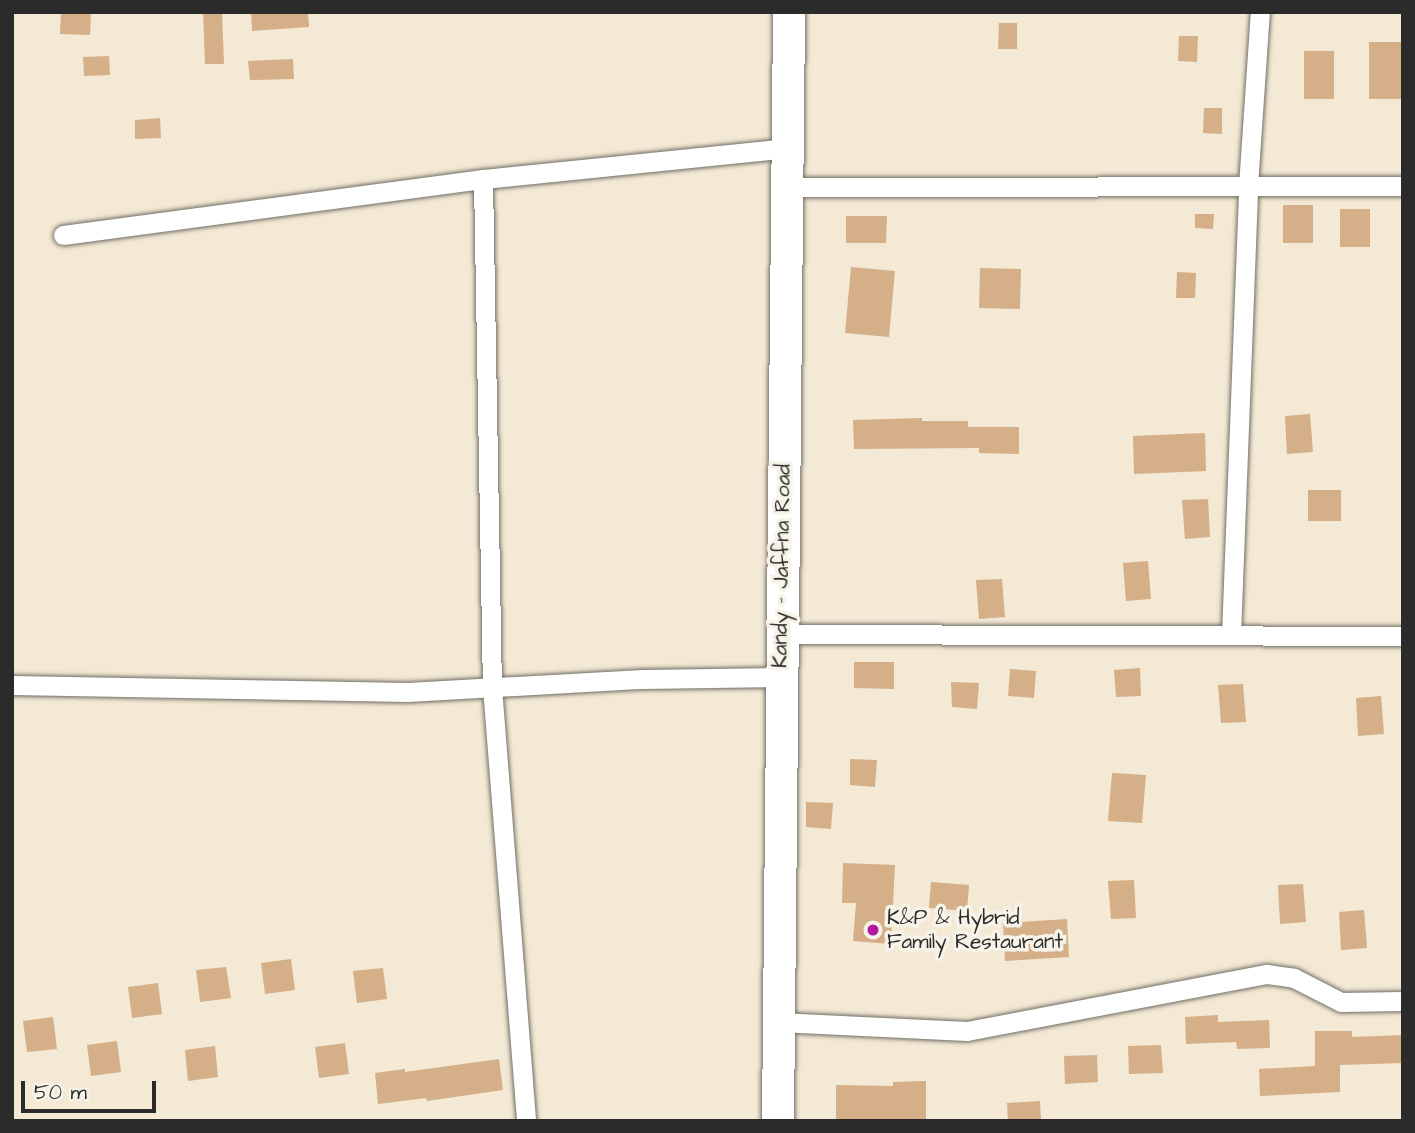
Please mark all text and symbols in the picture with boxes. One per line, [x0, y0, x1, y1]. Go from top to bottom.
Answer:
street label: Kandy - Jaffna Road [768, 464, 796, 668]
place label: K&P & Hybrid Family Restaurant [887, 905, 1063, 955]
marker: K&P & Hybrid Family Restaurant [865, 922, 881, 938]
scale bar [24, 1066, 159, 1110]
text: 50 m [34, 1078, 87, 1107]

